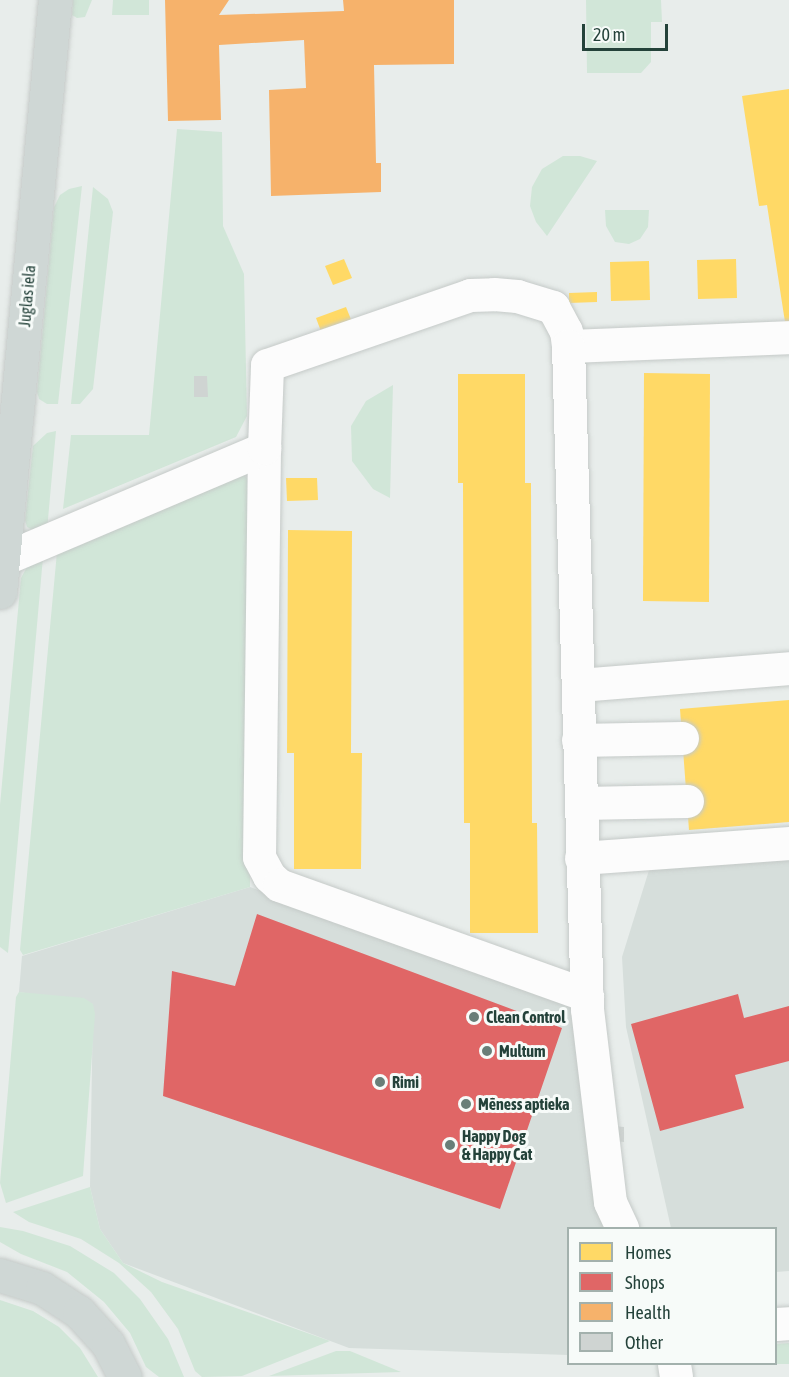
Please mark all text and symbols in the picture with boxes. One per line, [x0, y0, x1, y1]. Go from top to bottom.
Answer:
scale bar [585, 12, 670, 50]
text: 20 m [593, 24, 625, 45]
street label: Juglas iela [15, 264, 39, 328]
place label: Clean Control [486, 1007, 566, 1027]
marker: Clean Control [467, 1010, 481, 1024]
place label: Multum [499, 1041, 546, 1061]
marker: Multum [480, 1044, 494, 1058]
place label: Rimi [392, 1072, 419, 1092]
marker: Rimi [373, 1075, 387, 1089]
place label: Mēness aptieka [478, 1094, 570, 1114]
marker: Mēness aptieka [459, 1097, 473, 1111]
place label: Happy Dog & Happy Cat [462, 1126, 532, 1164]
marker: Happy Dog & Happy Cat [443, 1138, 457, 1152]
legend [567, 1227, 777, 1365]
text: Homes [625, 1242, 671, 1263]
text: Shops [625, 1272, 665, 1293]
text: Health [625, 1302, 671, 1323]
text: Other [625, 1332, 663, 1353]

